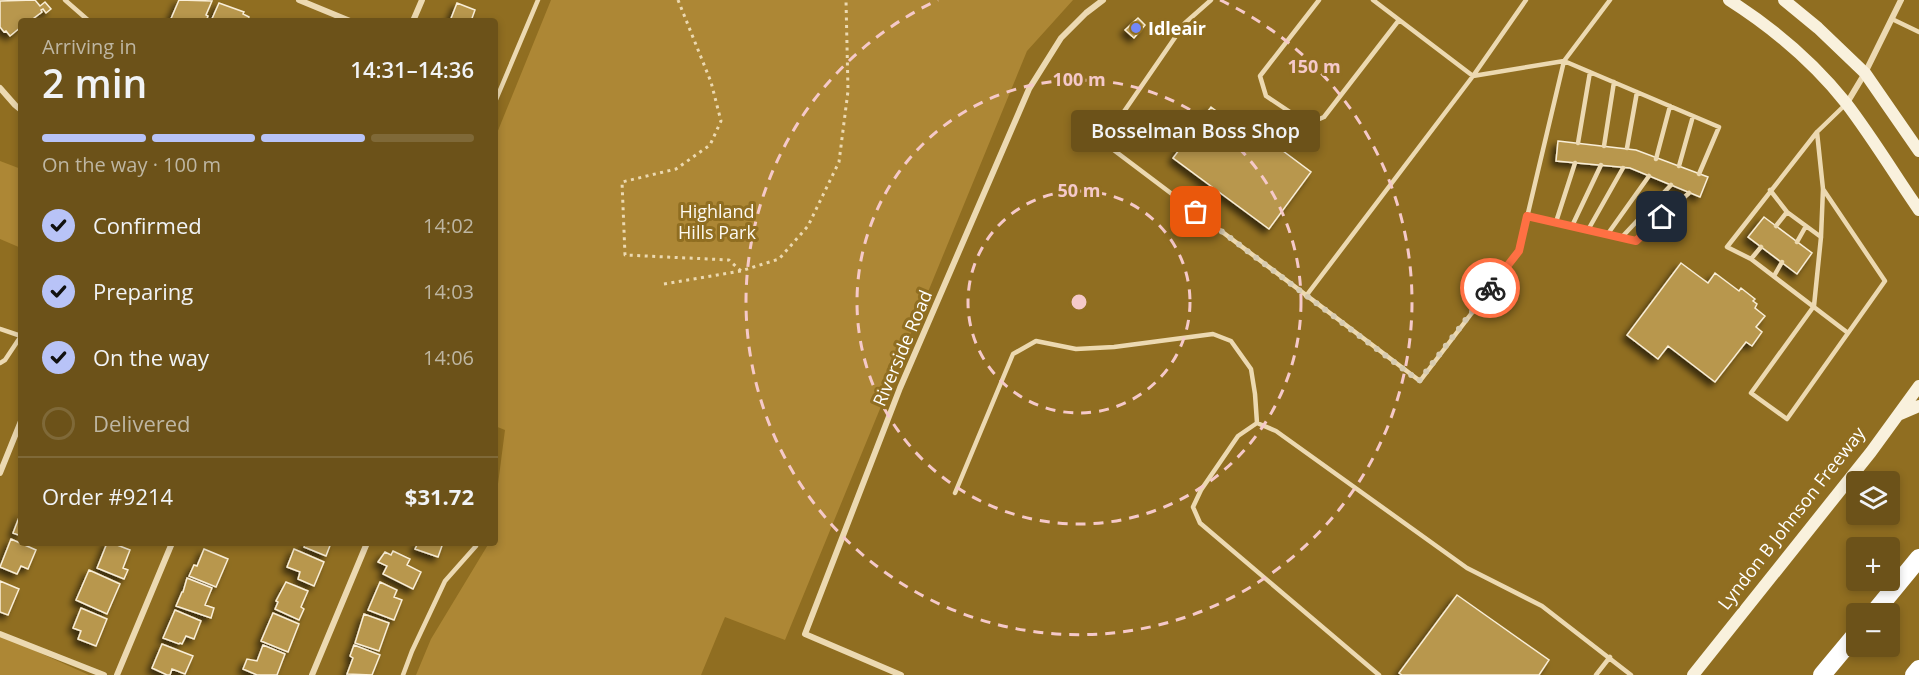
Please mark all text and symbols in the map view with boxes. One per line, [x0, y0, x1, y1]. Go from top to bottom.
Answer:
place label: Idleair [1148, 16, 1206, 40]
marker: Idleair [1129, 21, 1143, 35]
text: Arriving in [42, 33, 137, 60]
text: 14:31–14:36 [350, 54, 474, 84]
text: 150 m [1287, 54, 1341, 78]
text: 2 min [42, 56, 147, 109]
text: 100 m [1052, 67, 1106, 91]
callout: Bosselman Boss Shop [1072, 110, 1320, 152]
text: Bosselman Boss Shop [1091, 117, 1300, 144]
text: On the way · 100 m [42, 151, 221, 178]
text: 50 m [1058, 178, 1100, 202]
pin [1170, 186, 1221, 237]
pin [1636, 191, 1687, 242]
icon: bag [1179, 195, 1212, 228]
park label: Highland Hills Park [678, 199, 756, 244]
icon: home [1645, 200, 1678, 233]
icon: check [42, 209, 75, 242]
text: Confirmed [93, 210, 202, 240]
text: 14:02 [423, 212, 474, 239]
courier [1460, 258, 1520, 318]
icon: bike [1474, 272, 1507, 305]
icon: check [42, 275, 75, 308]
text: Preparing [93, 276, 193, 306]
text: 14:03 [423, 278, 474, 305]
street label: Riverside Road [867, 286, 937, 410]
centre of rings [1069, 292, 1089, 312]
icon: check [42, 341, 75, 374]
text: On the way [93, 342, 209, 372]
text: 14:06 [423, 344, 474, 371]
text: Delivered [93, 408, 191, 438]
street label: Lyndon B Johnson Freeway [1712, 421, 1871, 614]
map controls [1846, 471, 1900, 657]
button: layers [1846, 471, 1900, 525]
text: Order #9214 [42, 481, 173, 511]
text: $31.72 [405, 481, 474, 511]
button: + [1846, 537, 1900, 591]
button: − [1846, 603, 1900, 657]

